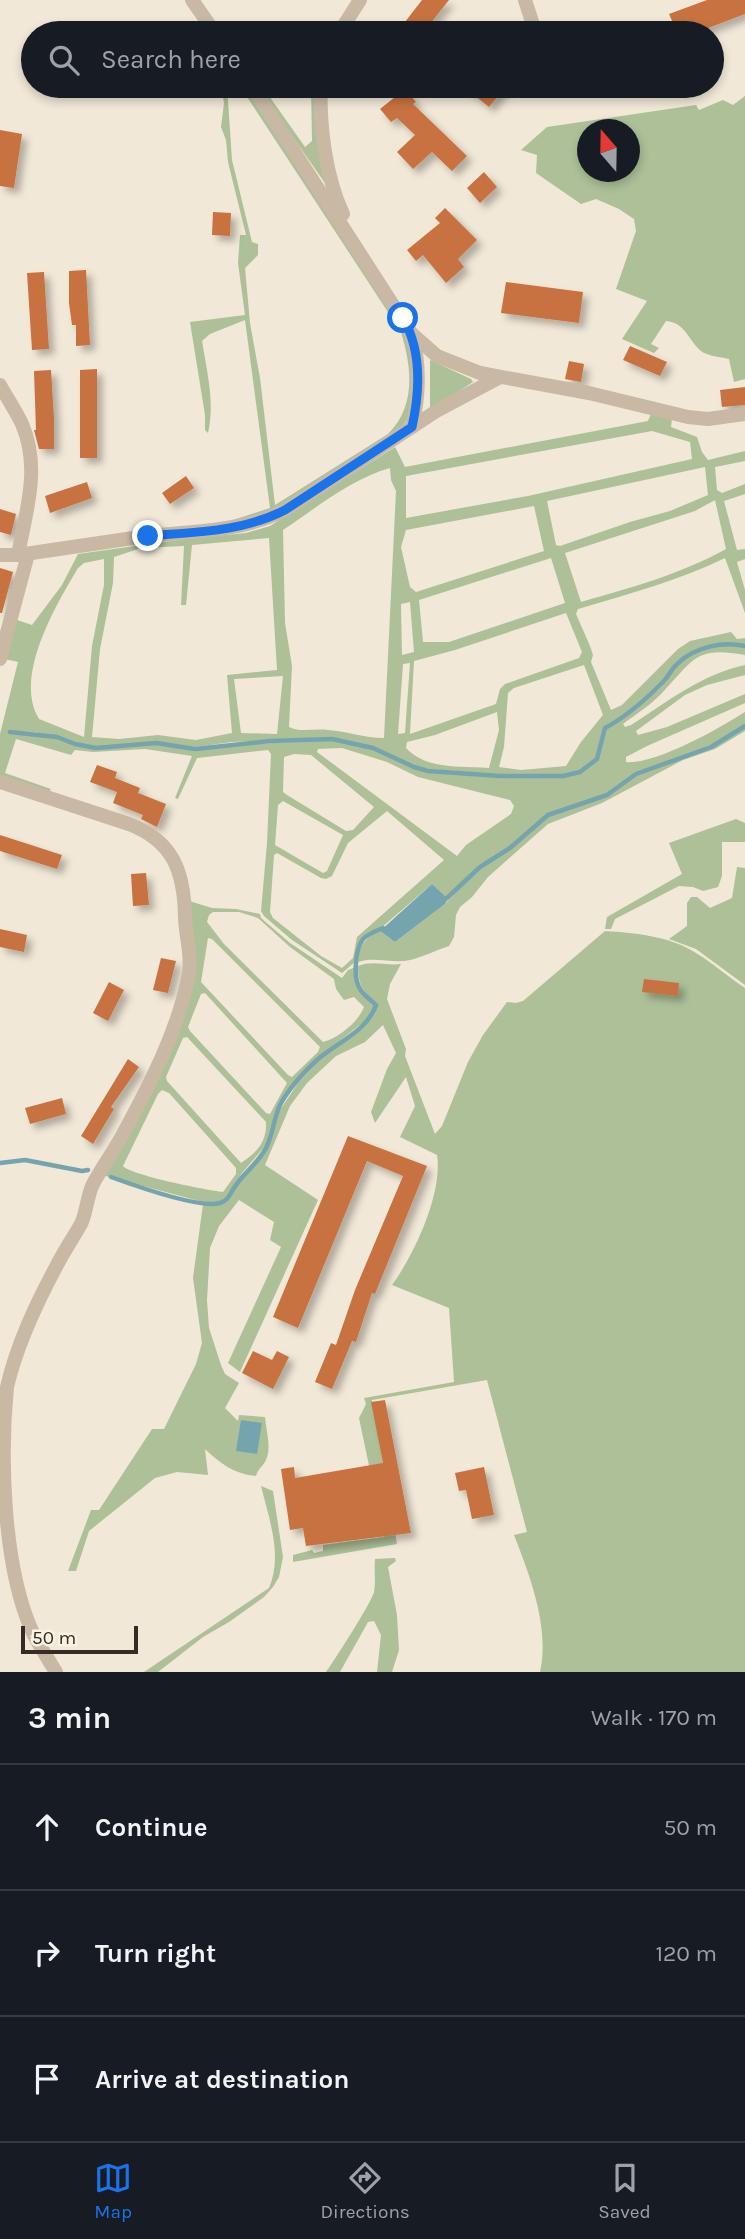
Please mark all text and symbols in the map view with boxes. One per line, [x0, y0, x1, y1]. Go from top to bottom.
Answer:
search box [21, 21, 724, 98]
icon: search [45, 41, 83, 79]
text: Search here [101, 44, 241, 75]
north arrow [577, 119, 640, 182]
route start [387, 302, 418, 333]
route end [132, 520, 163, 551]
scale bar [21, 1623, 138, 1655]
text: 50 m [32, 1627, 76, 1649]
text: 3 min [28, 1700, 111, 1736]
text: Walk · 170 m [591, 1704, 717, 1731]
icon: ahead [28, 1808, 66, 1846]
text: Continue [95, 1812, 207, 1843]
text: 50 m [663, 1814, 717, 1841]
icon: right [28, 1934, 66, 1972]
text: Turn right [95, 1938, 216, 1969]
text: 120 m [655, 1940, 717, 1967]
icon: arrive [28, 2060, 66, 2098]
text: Arrive at destination [95, 2064, 349, 2095]
tab: Map [94, 2159, 132, 2223]
tab: Directions [321, 2159, 410, 2223]
tab: Saved [598, 2159, 651, 2223]

